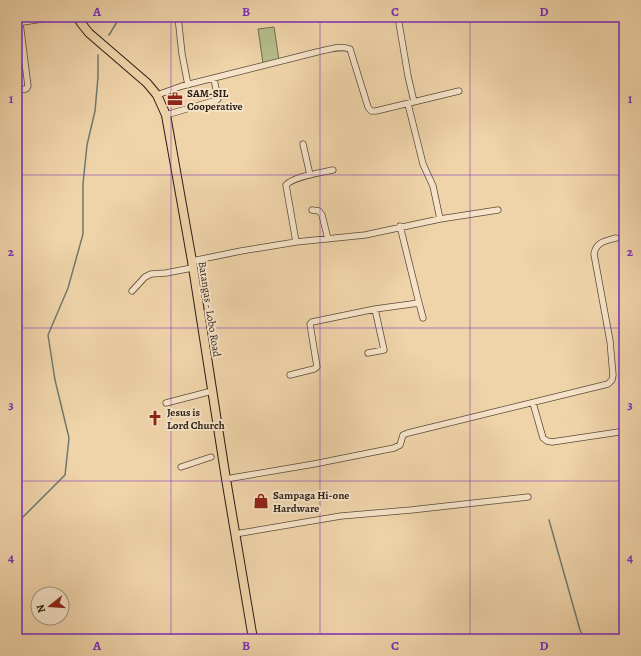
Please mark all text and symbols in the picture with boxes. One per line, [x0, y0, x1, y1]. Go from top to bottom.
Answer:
text: A [92, 3, 102, 20]
text: B [242, 3, 250, 20]
text: C [391, 3, 399, 20]
text: D [539, 3, 549, 20]
place label: SAM-SIL Cooperative [187, 86, 243, 114]
text: 1 [9, 90, 14, 107]
office icon: SAM-SIL Cooperative [166, 90, 184, 108]
text: 1 [628, 90, 633, 107]
text: 2 [8, 243, 15, 260]
text: 2 [627, 243, 634, 260]
street label: Batangas - Lobo Road [195, 260, 224, 358]
text: 3 [8, 396, 14, 413]
text: 3 [627, 396, 633, 413]
place label: Jesus is Lord Church [167, 405, 225, 433]
church icon: Jesus is Lord Church [146, 409, 164, 427]
place label: Sampaga Hi-one Hardware [273, 488, 349, 516]
shop icon: Sampaga Hi-one Hardware [252, 492, 270, 510]
text: 4 [8, 549, 14, 566]
text: 4 [627, 549, 633, 566]
north arrow [30, 586, 70, 626]
text: N [33, 603, 49, 615]
text: A [92, 637, 102, 654]
text: B [242, 637, 250, 654]
text: C [391, 637, 399, 654]
text: D [539, 637, 549, 654]

